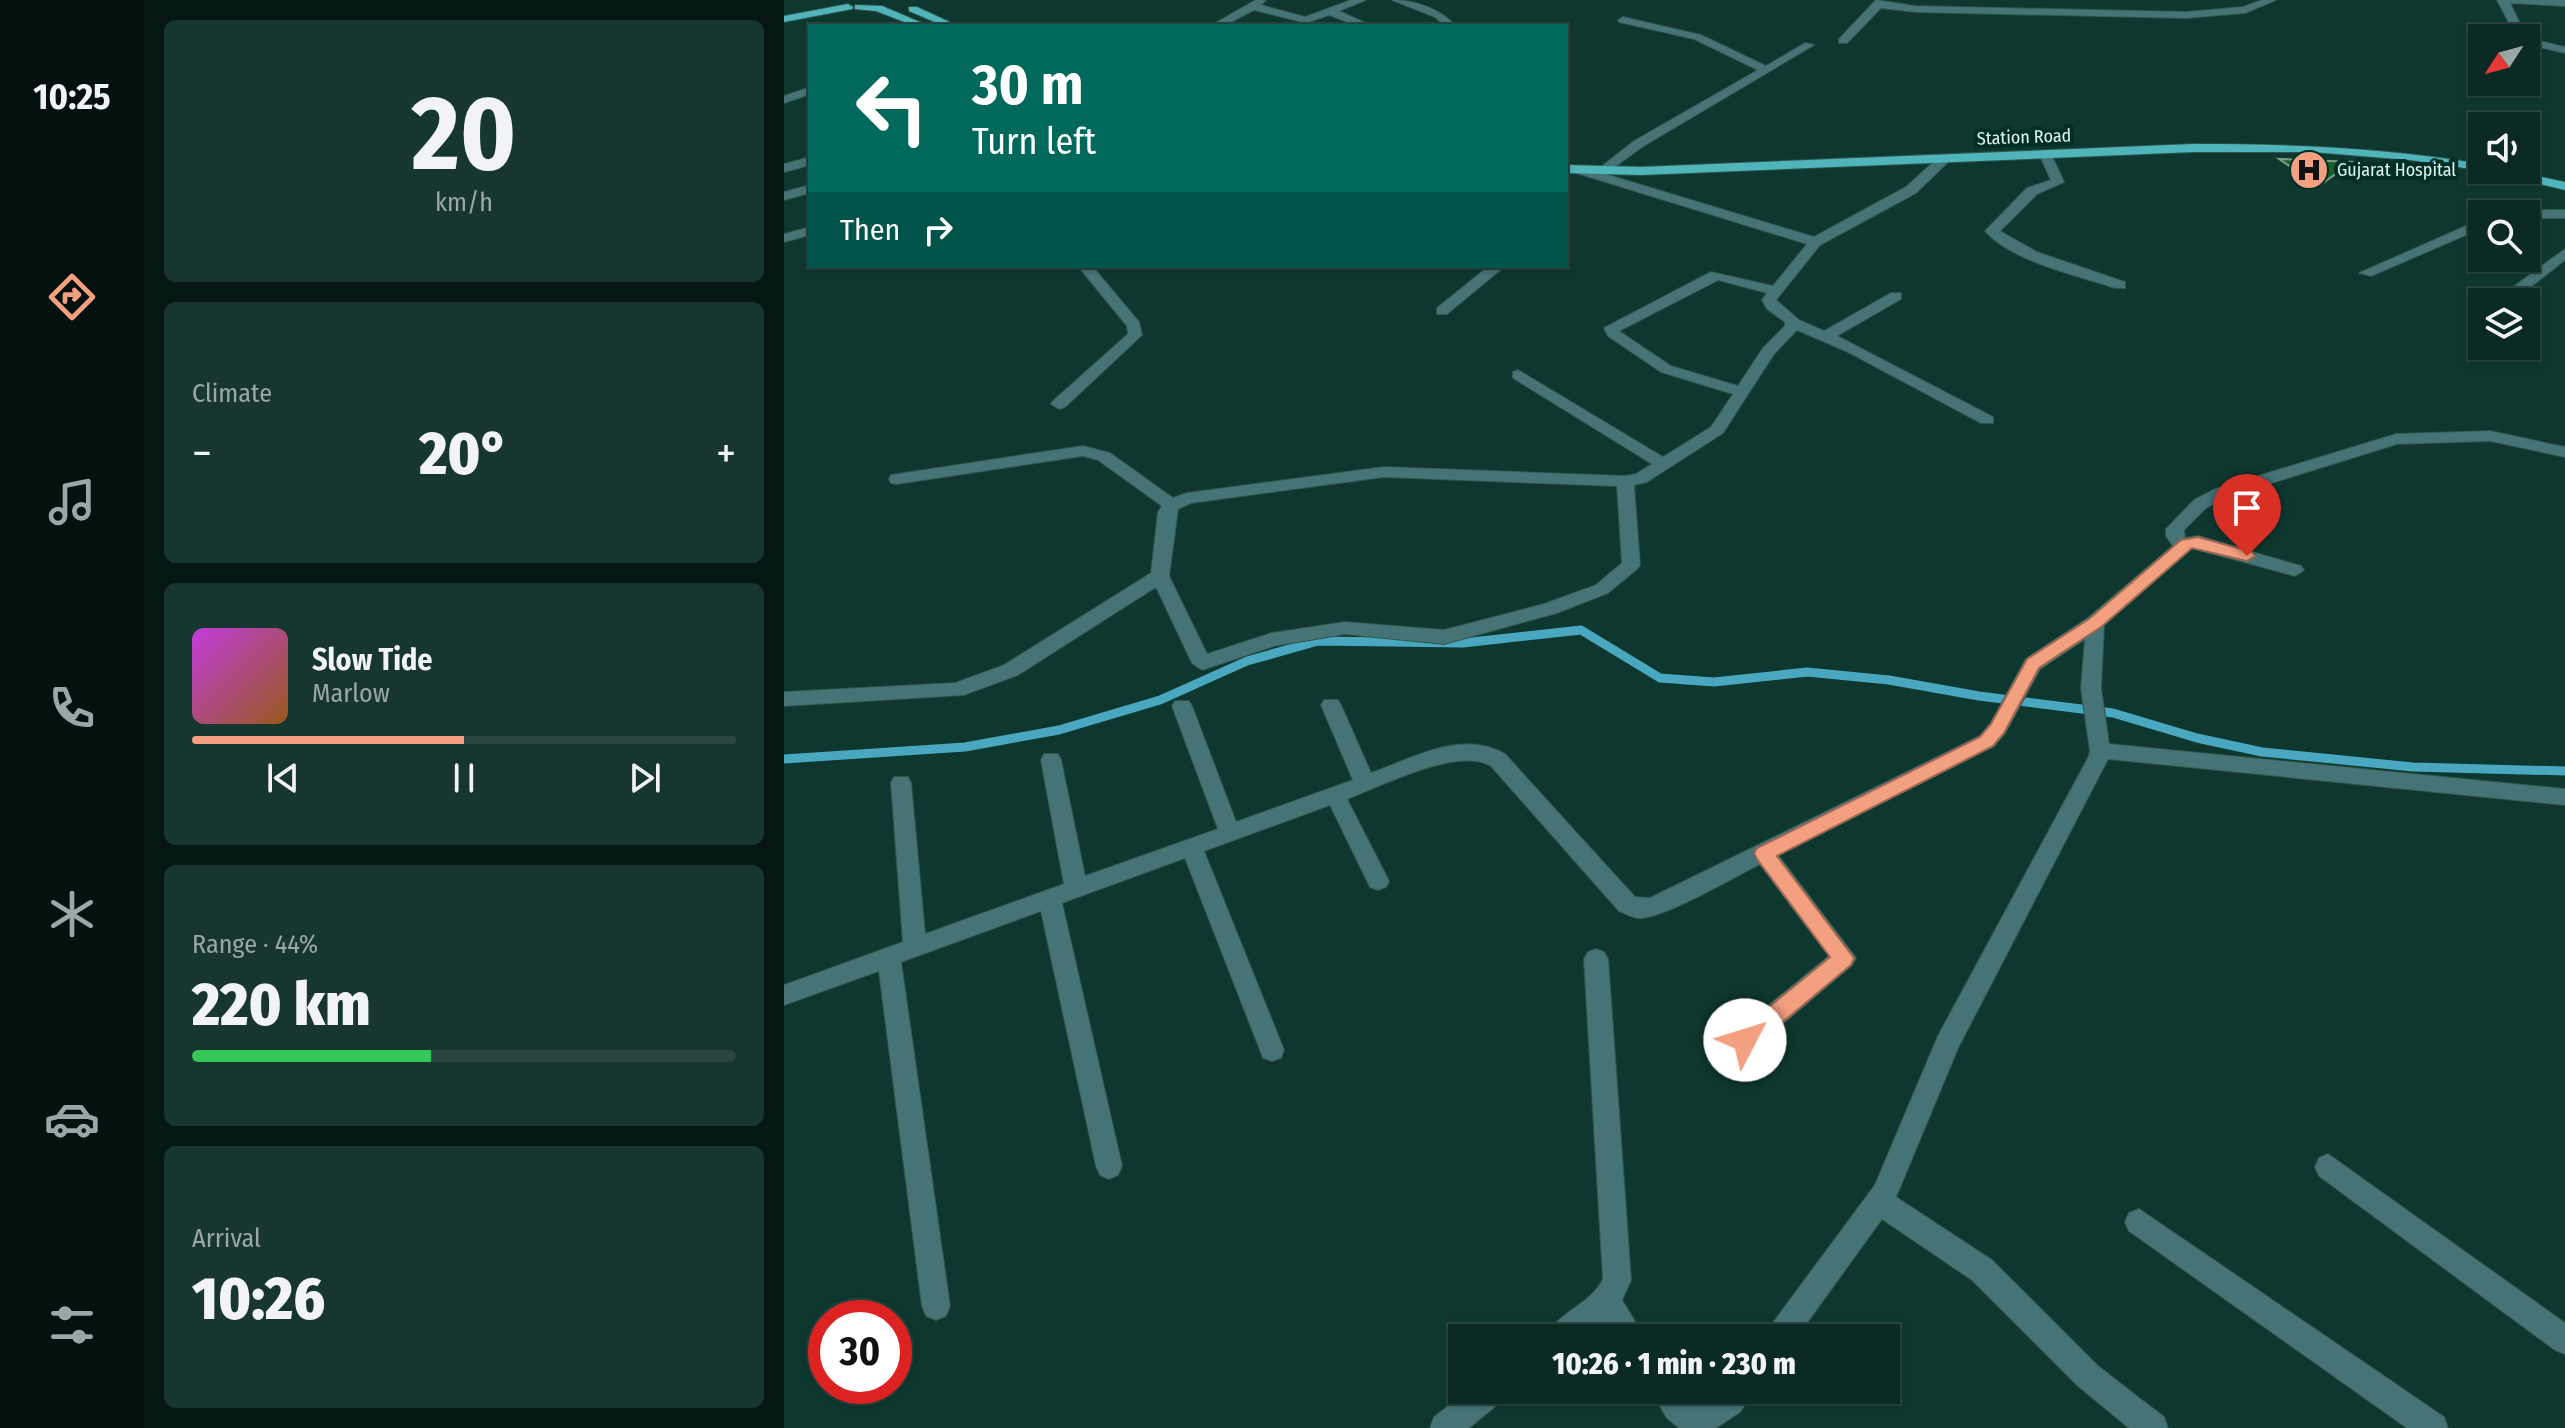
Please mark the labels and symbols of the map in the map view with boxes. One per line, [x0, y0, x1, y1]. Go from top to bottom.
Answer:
north arrow [2468, 24, 2540, 96]
street label: Station Road [1976, 124, 2072, 150]
hospital icon: Gujarat Hospital [2288, 149, 2330, 191]
place label: Gujarat Hospital [2337, 159, 2456, 181]
pin [2213, 474, 2281, 556]
position arrow [1703, 998, 1787, 1082]
speed limit sign: 30 [808, 1300, 912, 1404]

